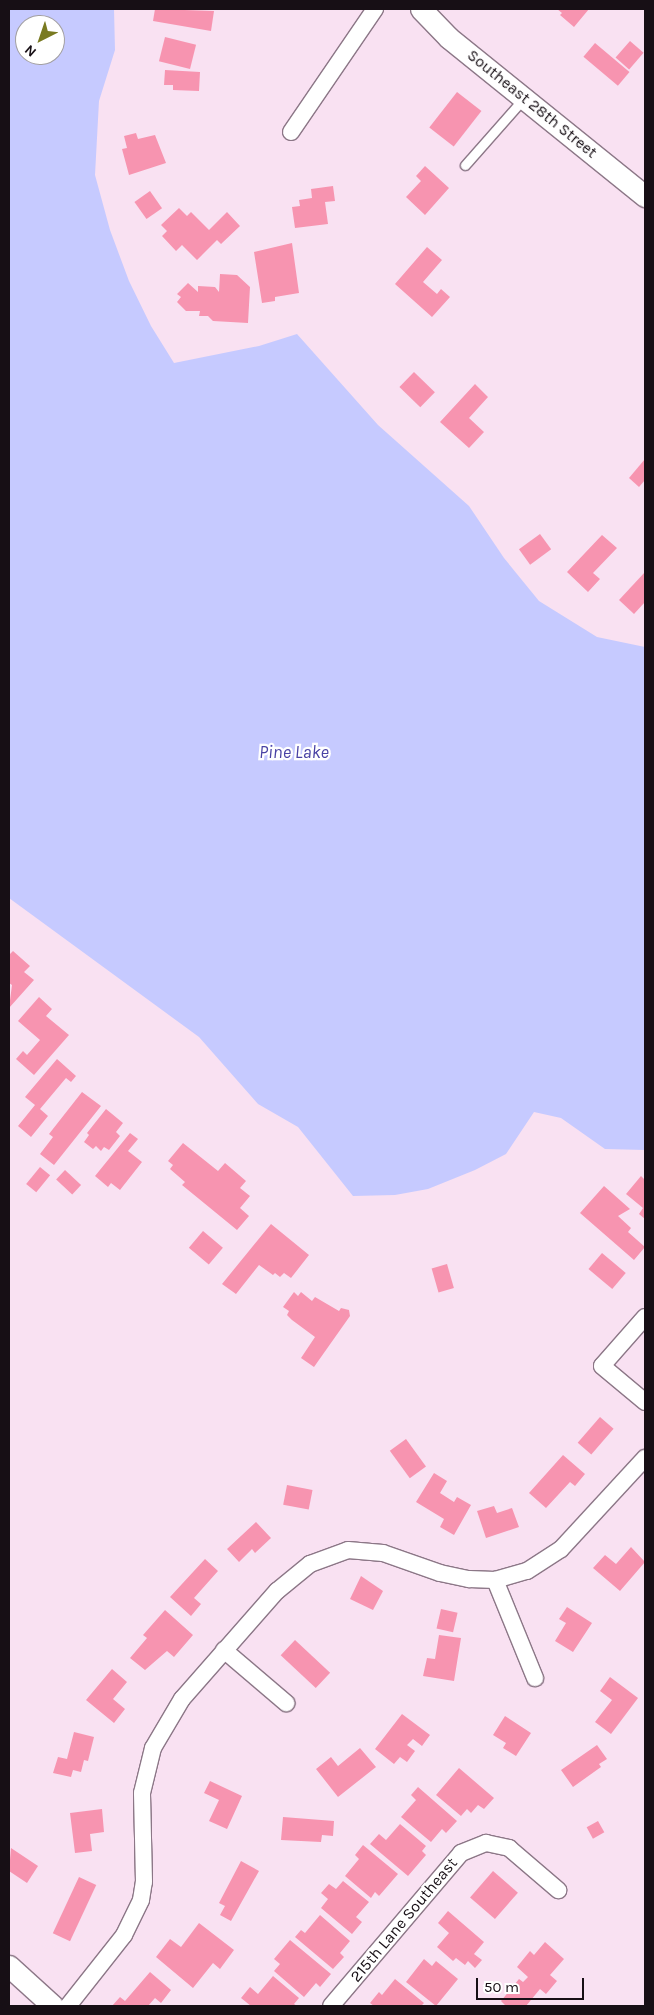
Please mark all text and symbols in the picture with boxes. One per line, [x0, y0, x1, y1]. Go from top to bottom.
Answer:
north arrow [15, 15, 65, 65]
text: N [21, 41, 40, 61]
street label: Southeast 28th Street [463, 46, 601, 162]
water label: Pine Lake [259, 741, 329, 763]
street label: 215th Lane Southeast [346, 1854, 462, 1986]
scale bar [479, 1968, 586, 2000]
text: 50 m [484, 1978, 519, 1996]

